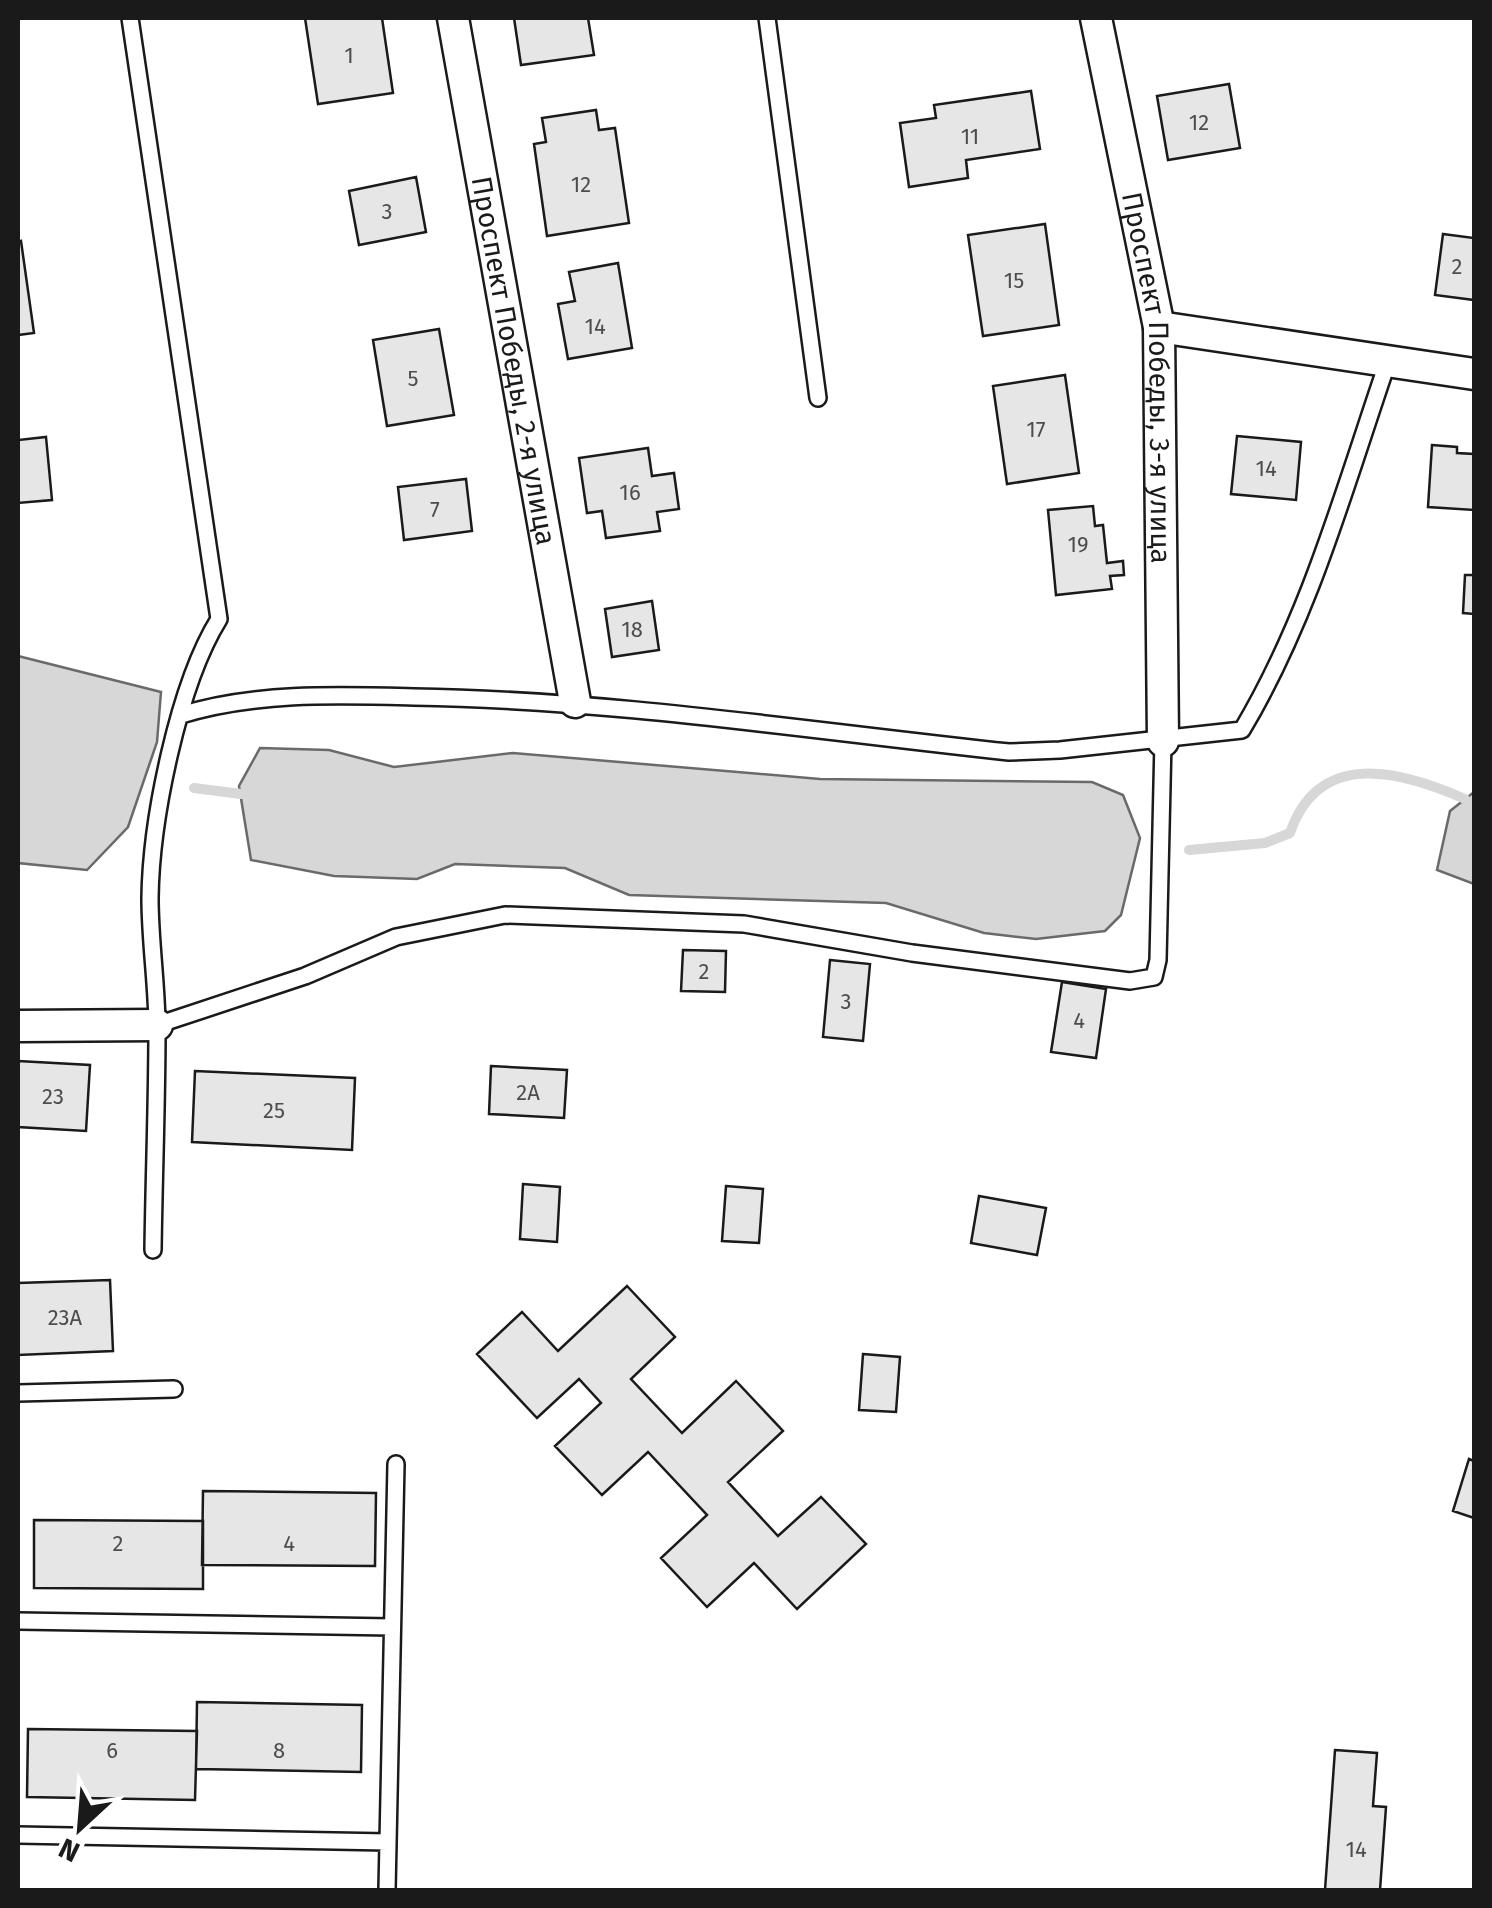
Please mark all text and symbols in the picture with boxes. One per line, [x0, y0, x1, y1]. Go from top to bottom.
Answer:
house number: 1 [344, 42, 354, 69]
house number: 12 [1189, 109, 1209, 136]
house number: 11 [961, 123, 979, 150]
house number: 12 [571, 171, 591, 198]
street label: Проспект Победы, 2-я улица [465, 174, 563, 548]
street label: Проспект Победы, 3-я улица [1115, 189, 1177, 564]
house number: 3 [382, 198, 392, 225]
house number: 2 [1452, 253, 1462, 280]
house number: 15 [1004, 267, 1024, 294]
house number: 14 [584, 313, 606, 340]
house number: 5 [407, 365, 419, 392]
house number: 17 [1026, 416, 1046, 443]
house number: 14 [1255, 455, 1277, 482]
house number: 16 [619, 479, 641, 506]
house number: 7 [430, 496, 440, 523]
house number: 19 [1067, 531, 1089, 558]
house number: 18 [621, 616, 643, 643]
house number: 2 [699, 958, 709, 985]
house number: 3 [841, 988, 851, 1015]
house number: 4 [1073, 1007, 1085, 1034]
house number: 2А [516, 1079, 540, 1106]
house number: 23 [42, 1083, 64, 1110]
house number: 25 [263, 1097, 285, 1124]
house number: 23А [48, 1304, 83, 1331]
house number: 2 [113, 1530, 123, 1557]
house number: 4 [283, 1530, 295, 1557]
house number: 6 [106, 1737, 118, 1764]
house number: 8 [273, 1737, 285, 1764]
north arrow [30, 1778, 130, 1878]
text: N [54, 1831, 85, 1869]
house number: 14 [1345, 1836, 1367, 1863]

